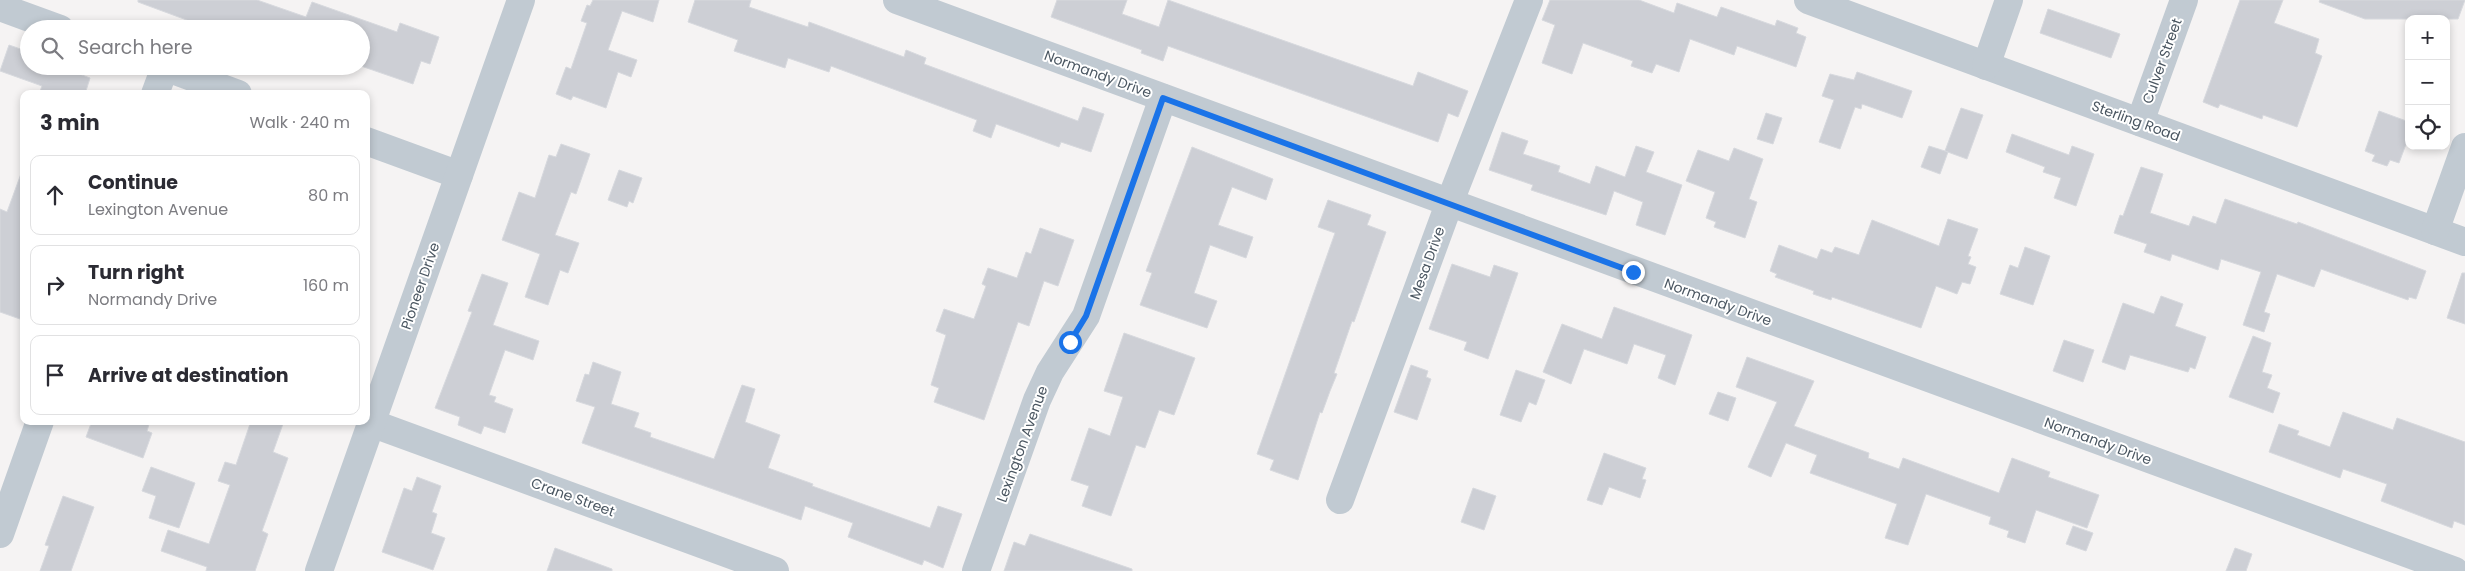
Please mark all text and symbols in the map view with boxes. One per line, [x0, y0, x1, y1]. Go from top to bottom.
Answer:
street label: Culver Street [2137, 15, 2187, 107]
map controls [2405, 15, 2450, 150]
button: + [2405, 15, 2450, 60]
search box [20, 20, 370, 75]
icon: search [38, 34, 66, 62]
text: Search here [78, 34, 192, 61]
street label: Normandy Drive [1041, 45, 1155, 103]
button: − [2405, 60, 2450, 105]
street label: Sterling Road [2089, 96, 2183, 146]
button: locate [2405, 105, 2450, 150]
text: 3 min [40, 108, 100, 137]
text: Walk · 240 m [249, 111, 350, 134]
text: Continue [88, 169, 178, 196]
icon: ahead [41, 181, 69, 209]
text: 80 m [308, 184, 349, 207]
text: Lexington Avenue [88, 198, 228, 221]
street label: Mesa Drive [1405, 223, 1450, 302]
street label: Pioneer Drive [396, 239, 444, 332]
text: Turn right [88, 259, 184, 286]
route end [1622, 261, 1645, 284]
icon: right [41, 271, 69, 299]
street label: Normandy Drive [1661, 273, 1775, 331]
text: 160 m [303, 274, 349, 297]
text: Normandy Drive [88, 288, 217, 311]
route start [1059, 331, 1082, 354]
icon: arrive [41, 361, 69, 389]
text: Arrive at destination [88, 362, 289, 389]
street label: Lexington Avenue [992, 383, 1052, 505]
street label: Normandy Drive [2041, 412, 2155, 470]
street label: Crane Street [528, 473, 618, 521]

